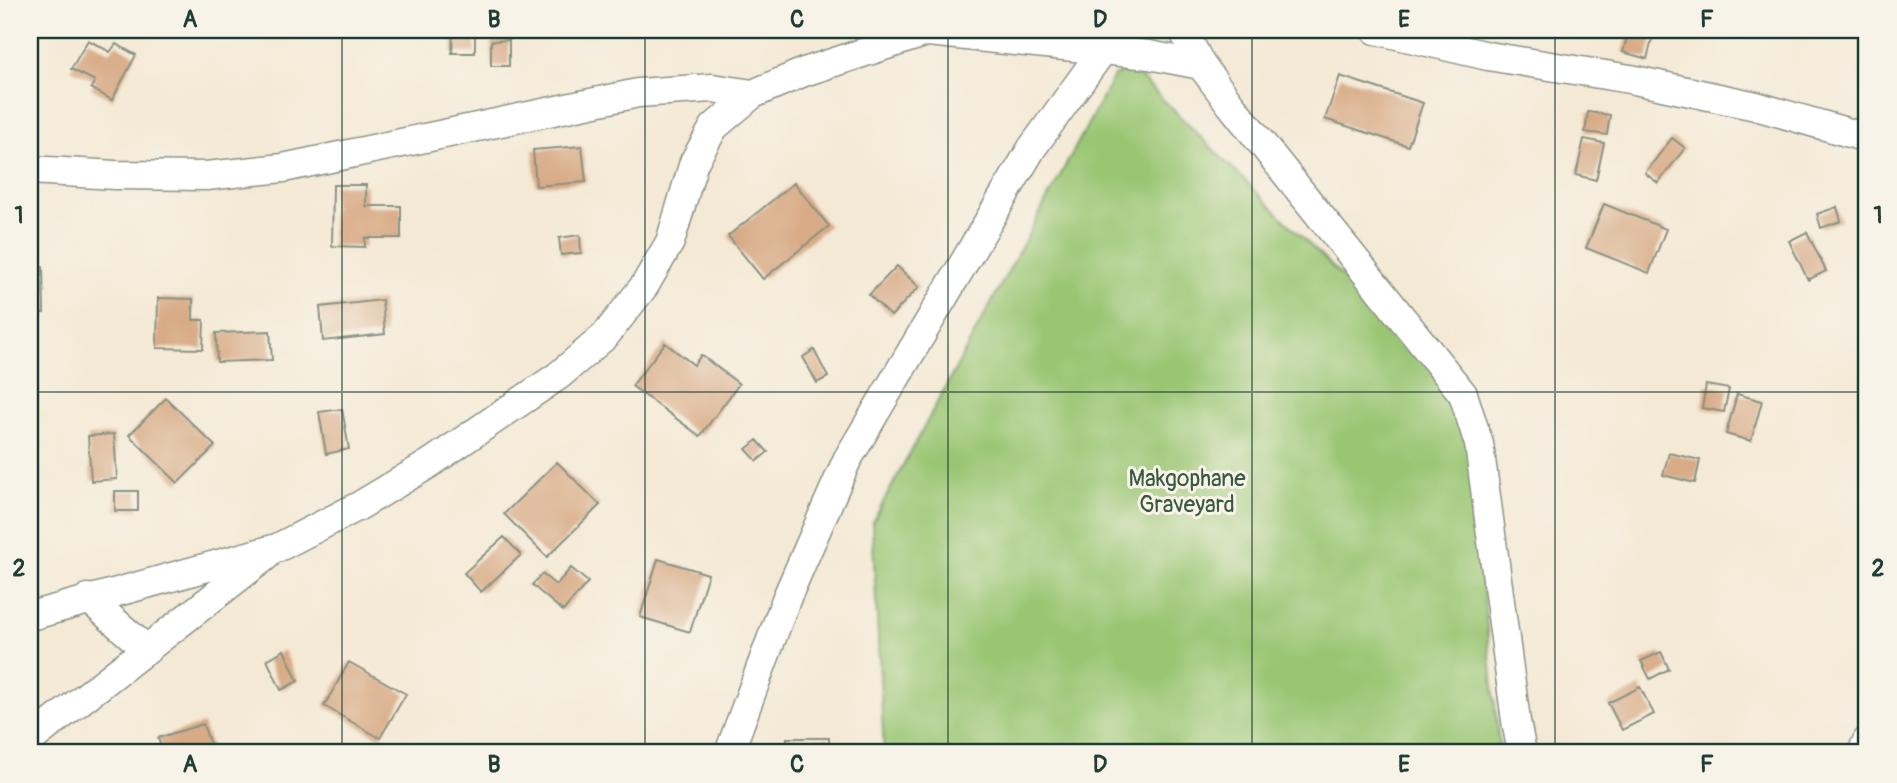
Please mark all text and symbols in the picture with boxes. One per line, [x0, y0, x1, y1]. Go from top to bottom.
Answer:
text: A [183, 5, 198, 34]
text: B [487, 5, 501, 34]
text: C [790, 5, 804, 34]
text: D [1093, 5, 1107, 34]
text: E [1398, 5, 1410, 34]
text: F [1700, 5, 1714, 34]
text: 1 [15, 201, 24, 230]
text: 1 [1874, 201, 1883, 230]
park label: Makgophane Graveyard [1128, 464, 1246, 519]
text: 2 [13, 554, 26, 583]
text: 2 [1872, 554, 1885, 583]
text: A [183, 750, 198, 779]
text: B [487, 750, 501, 779]
text: C [790, 750, 804, 779]
text: D [1093, 750, 1107, 779]
text: E [1398, 750, 1410, 779]
text: F [1700, 750, 1714, 779]

